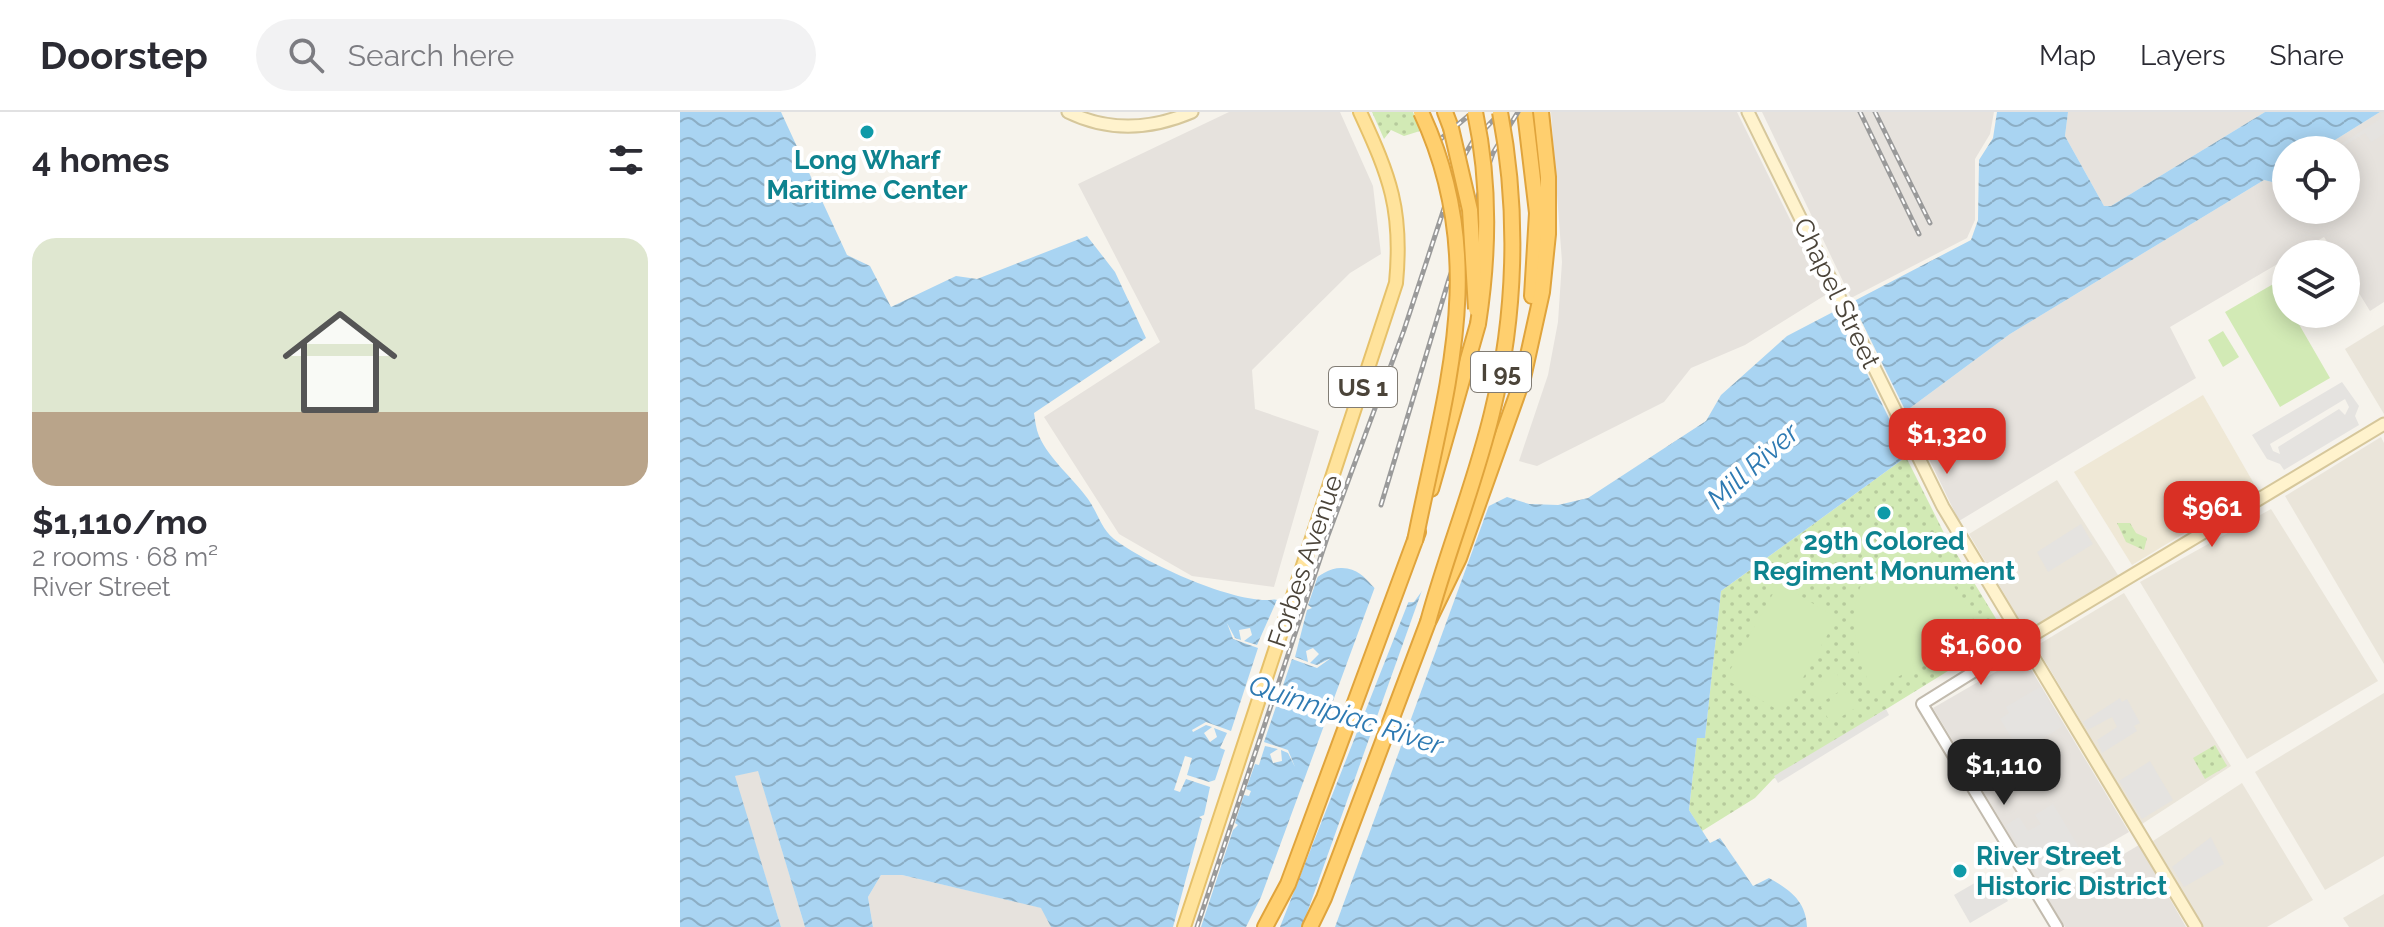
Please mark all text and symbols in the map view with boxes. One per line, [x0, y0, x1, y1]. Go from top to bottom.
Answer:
search box [256, 19, 816, 91]
text: Doorstep [40, 33, 208, 78]
icon: search [284, 33, 328, 77]
text: Search here [348, 38, 514, 73]
text: Map [2039, 39, 2096, 72]
text: Layers [2140, 39, 2226, 72]
text: Share [2270, 39, 2344, 72]
marker: Long Wharf Maritime Center [858, 123, 876, 141]
map controls [2272, 136, 2360, 328]
button: locate [2272, 136, 2360, 224]
icon: filters [604, 138, 648, 182]
text: 4 homes [32, 140, 170, 180]
place label: Long Wharf Maritime Center [766, 145, 968, 205]
street label: Chapel Street [1788, 213, 1886, 373]
button: layers [2272, 240, 2360, 328]
icon: home [268, 290, 412, 434]
road number: I 95 [1471, 352, 1531, 392]
road number: US 1 [1329, 367, 1397, 407]
pin: $1,320 [1882, 408, 2012, 476]
water label: Mill River [1700, 415, 1807, 516]
text: $1,320 [1907, 419, 1987, 449]
street label: Forbes Avenue [1262, 471, 1348, 651]
pin: $961 [2165, 481, 2259, 549]
text: $961 [2182, 492, 2242, 522]
text: $1,110/mo [32, 502, 207, 542]
marker: 29th Colored Regiment Monument [1875, 504, 1893, 522]
place label: 29th Colored Regiment Monument [1753, 526, 2015, 586]
text: 2 rooms · 68 m² [32, 542, 218, 572]
text: River Street [32, 572, 170, 602]
pin: $1,600 [1916, 619, 2046, 687]
text: $1,600 [1939, 630, 2023, 660]
water label: Quinnipiac River [1245, 668, 1448, 762]
pin: $1,110 [1939, 739, 2069, 807]
text: $1,110 [1965, 750, 2043, 780]
place label: River Street Historic District [1976, 841, 2167, 901]
marker: River Street Historic District [1951, 862, 1969, 880]

